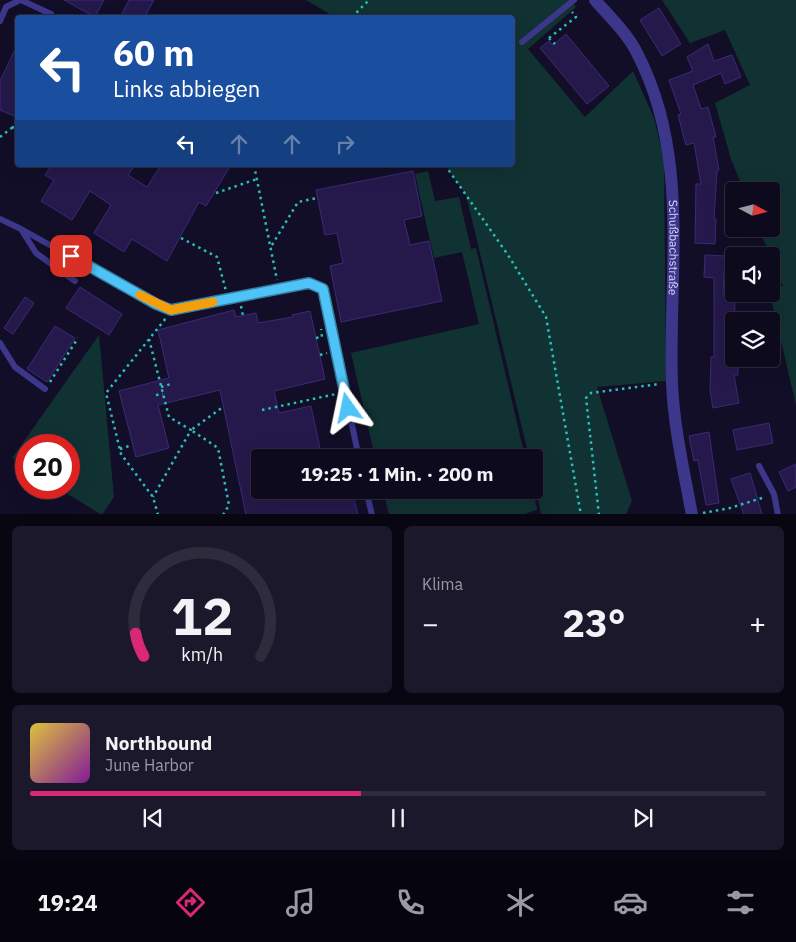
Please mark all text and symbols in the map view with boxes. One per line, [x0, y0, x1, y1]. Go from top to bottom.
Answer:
text: 60 m [113, 30, 195, 76]
icon: left [30, 35, 95, 100]
text: Links abbiegen [113, 74, 260, 103]
icon: left [172, 130, 200, 158]
icon: ahead [225, 130, 253, 158]
icon: ahead [278, 130, 306, 158]
icon: right [331, 130, 359, 158]
north arrow [725, 182, 780, 238]
map controls [725, 182, 780, 367]
street label: Schußbachstraße [666, 199, 682, 296]
pin [50, 235, 92, 277]
icon: arrive [57, 242, 85, 270]
button: sound [725, 247, 780, 302]
button: layers [725, 312, 780, 367]
position arrow [321, 381, 373, 433]
speed limit sign: 20 [15, 434, 80, 499]
text: 19:25 · 1 Min. · 200 m [300, 462, 494, 486]
text: Klima [422, 574, 463, 594]
text: 12 [171, 582, 233, 649]
text: 23° [562, 598, 626, 647]
text: − [422, 605, 439, 642]
text: + [749, 605, 766, 642]
text: km/h [181, 643, 223, 666]
text: Northbound [105, 731, 212, 755]
text: June Harbor [105, 755, 194, 775]
icon: previous [139, 804, 167, 832]
icon: pause [384, 804, 412, 832]
icon: next [629, 804, 657, 832]
icon: directions [173, 885, 208, 920]
icon: music [283, 885, 318, 920]
icon: phone [393, 885, 428, 920]
icon: climate [503, 885, 538, 920]
icon: car [613, 885, 648, 920]
icon: filters [723, 885, 758, 920]
text: 19:24 [38, 888, 98, 917]

